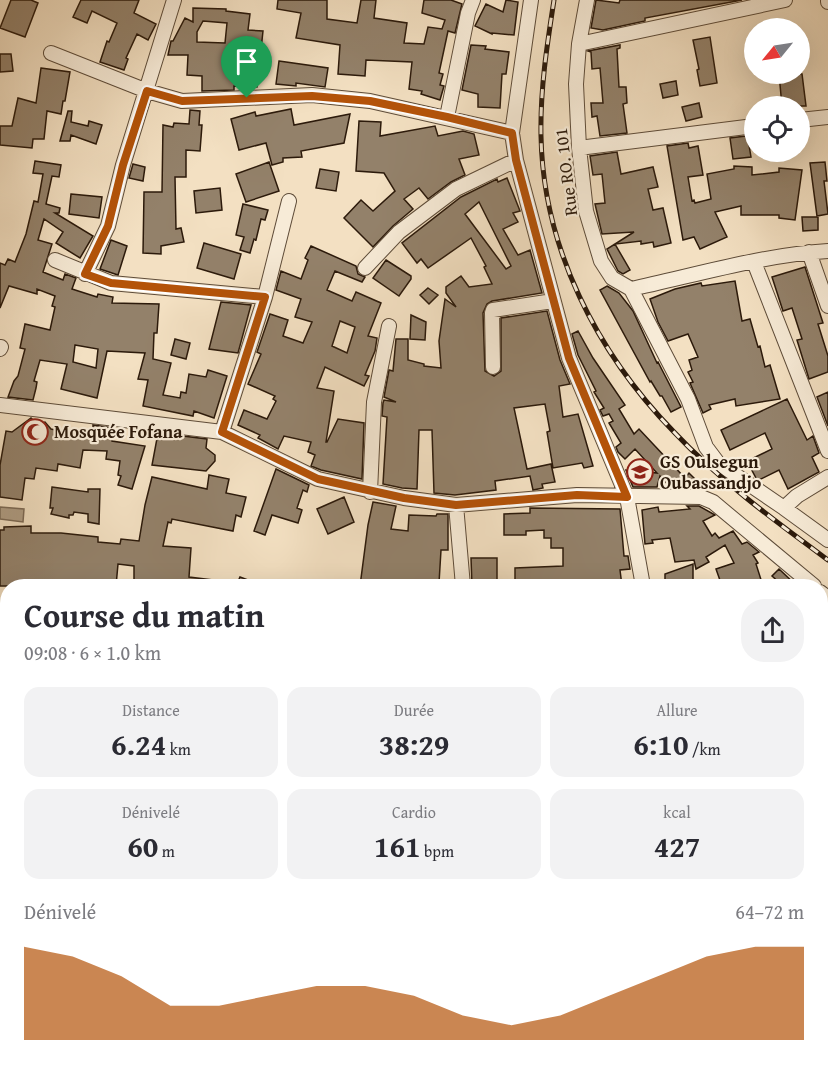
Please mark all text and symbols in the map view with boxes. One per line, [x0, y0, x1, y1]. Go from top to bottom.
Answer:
north arrow [744, 18, 810, 84]
map controls [744, 18, 810, 162]
pin [221, 36, 272, 98]
icon: arrive [230, 45, 263, 78]
button: locate [744, 96, 810, 162]
street label: Rue RO. 101 [547, 127, 584, 217]
mosque icon: Mosquée Fofana [20, 417, 50, 447]
place label: Mosquée Fofana [54, 418, 183, 445]
place label: GS Oulsegun Oubassandjo [660, 448, 762, 496]
school or university icon: GS Oulsegun Oubassandjo [625, 457, 655, 487]
text: Course du matin [24, 591, 265, 639]
button: share [741, 599, 804, 662]
text: 09:08 · 6 × 1.0 km [24, 638, 161, 667]
text: Distance [122, 698, 180, 722]
text: Durée [394, 698, 434, 722]
text: Allure [656, 698, 698, 722]
text: 6.24 [111, 722, 166, 766]
text: 38:29 [379, 722, 449, 766]
text: 6:10 [633, 722, 688, 766]
text: km [166, 737, 191, 761]
text: /km [688, 737, 721, 761]
text: Dénivelé [122, 800, 180, 824]
text: Cardio [392, 800, 436, 824]
text: kcal [663, 800, 691, 824]
text: 60 [127, 824, 158, 868]
text: 161 [374, 824, 421, 868]
text: 427 [654, 824, 700, 868]
text: m [158, 839, 175, 863]
text: bpm [421, 839, 454, 863]
text: Dénivelé [24, 897, 96, 926]
text: 64–72 m [735, 897, 804, 926]

